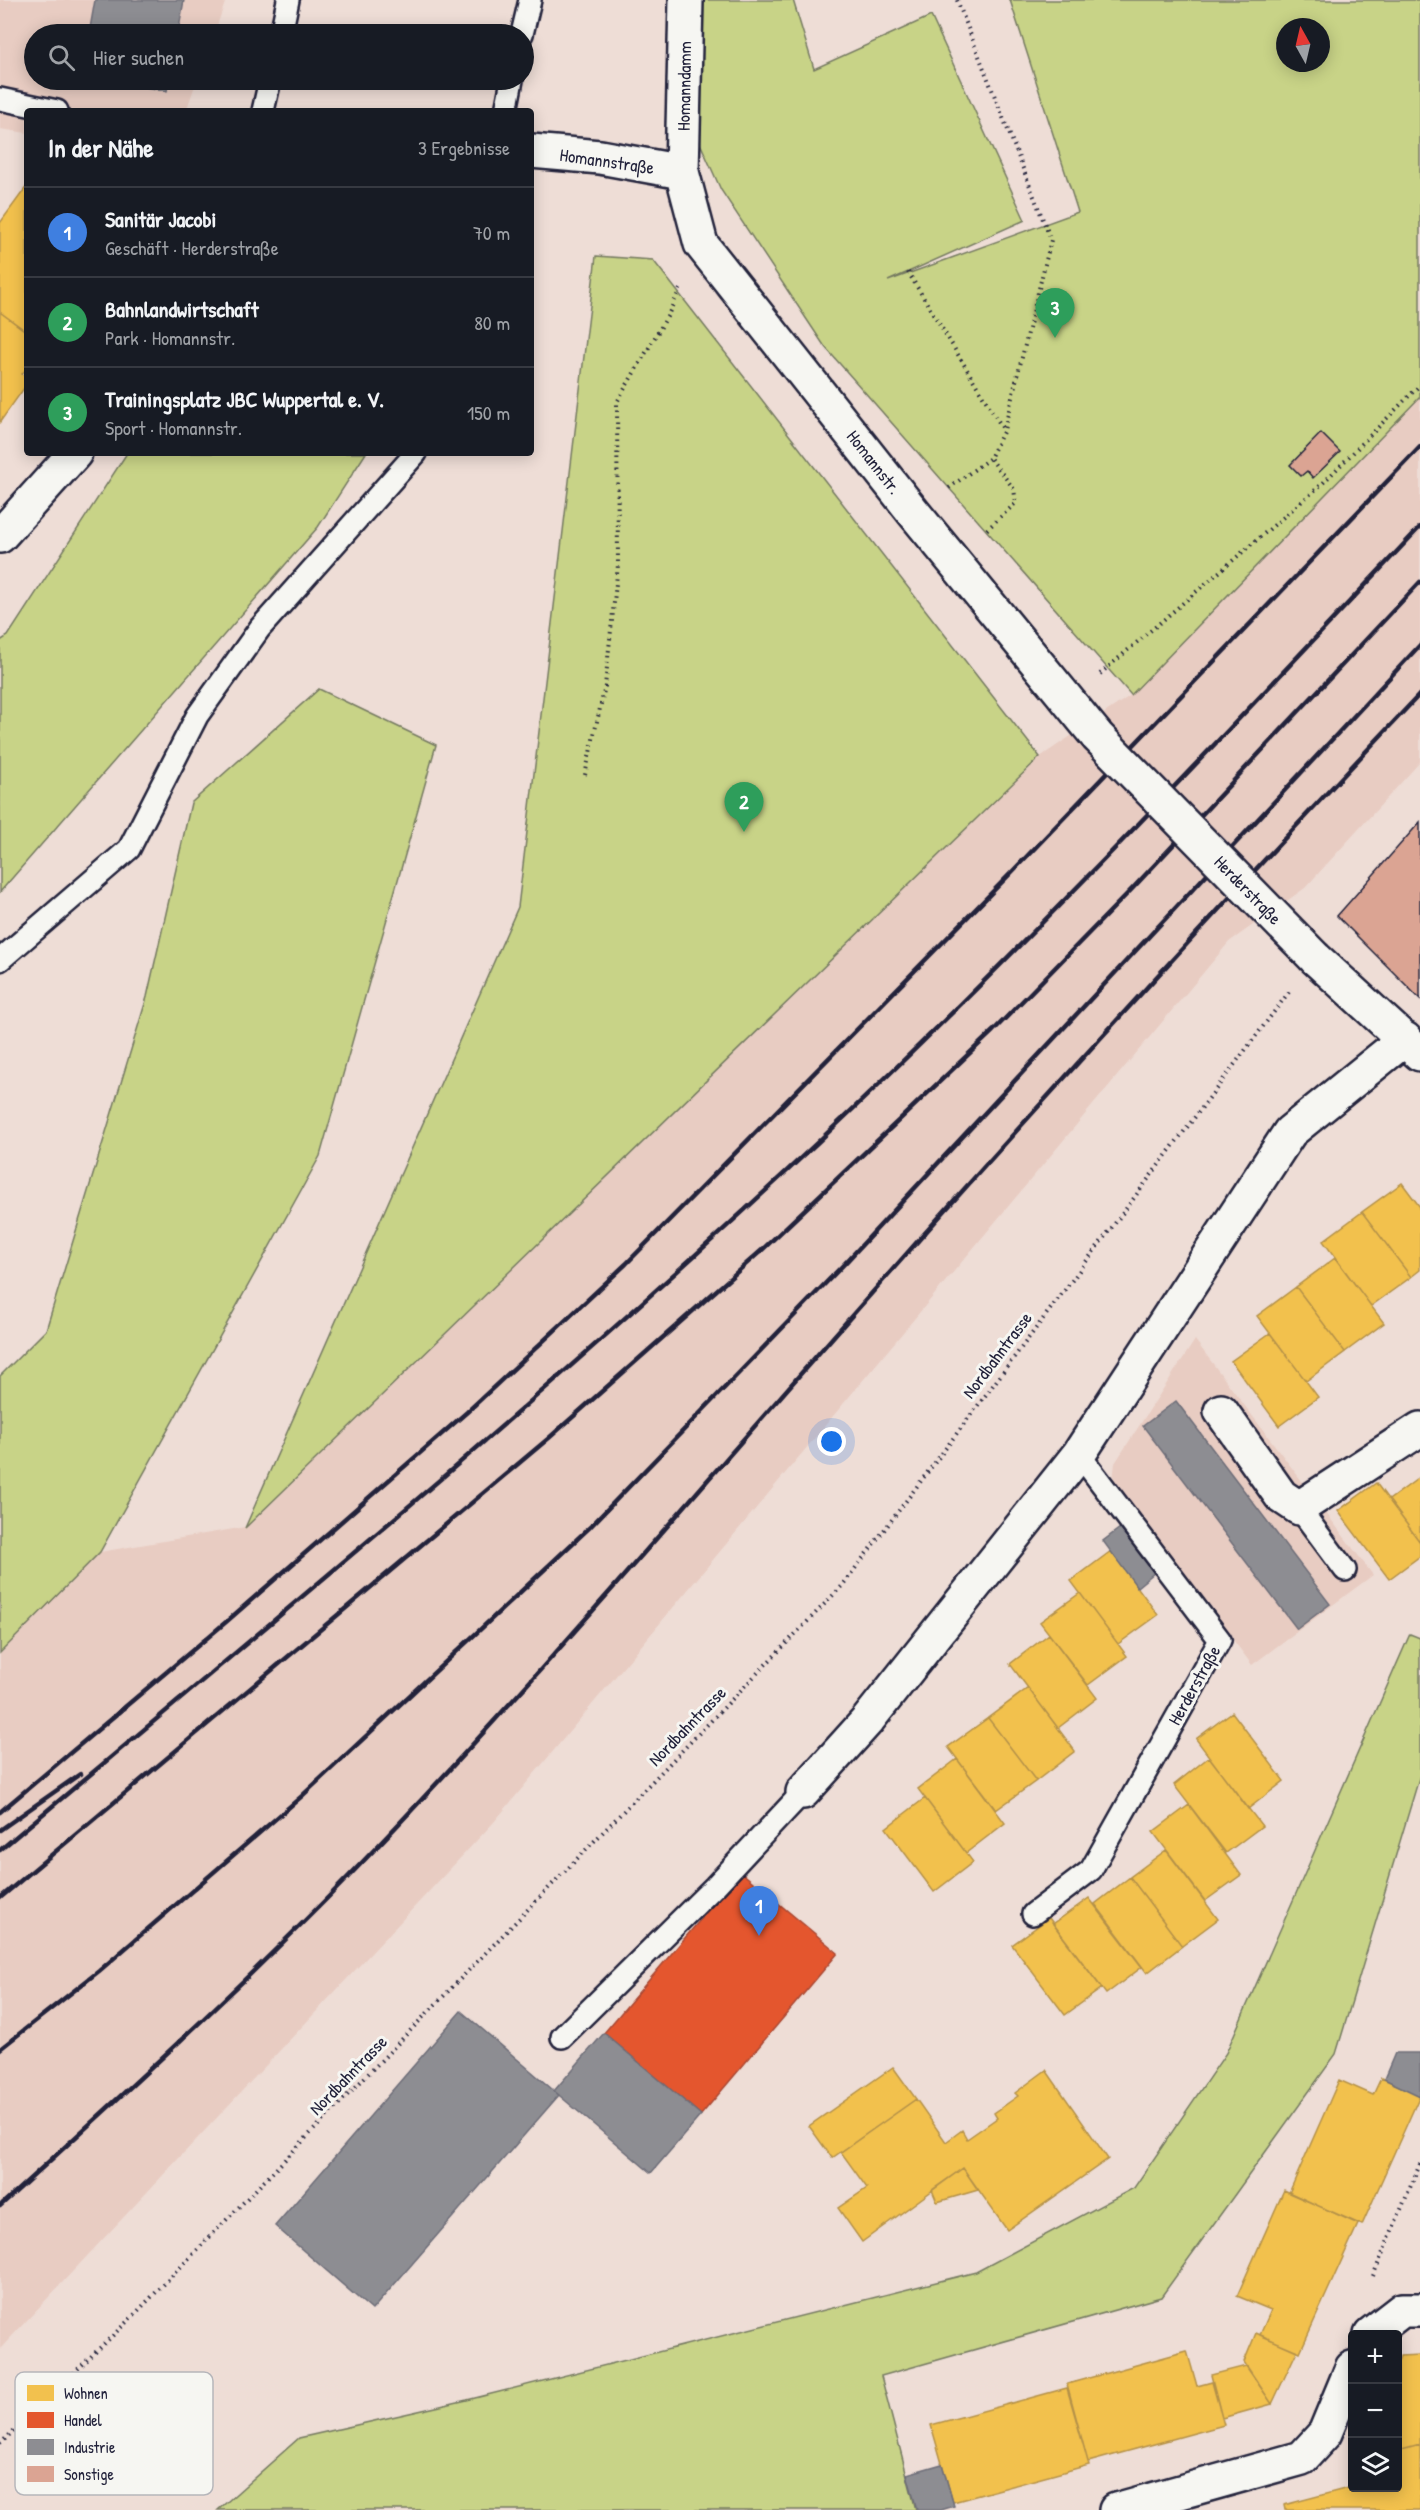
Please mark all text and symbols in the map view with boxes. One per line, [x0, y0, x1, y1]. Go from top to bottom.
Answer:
north arrow [1276, 18, 1330, 72]
search box [24, 24, 534, 90]
icon: search [45, 41, 78, 74]
street label: Homanndamm [671, 41, 697, 131]
text: Hier suchen [93, 42, 184, 72]
text: In der Nähe [48, 130, 154, 165]
text: 3 Ergebnisse [418, 134, 510, 161]
street label: Homannstraße [558, 142, 656, 180]
text: Sanitär Jacobi [105, 204, 216, 234]
text: 1 [64, 219, 71, 246]
text: 70 m [473, 219, 510, 246]
text: Geschäft · Herderstraße [105, 234, 279, 261]
pin: 3 [1036, 288, 1074, 338]
text: Bahnlandwirtschaft [105, 294, 258, 324]
text: 2 [63, 309, 72, 336]
text: 80 m [474, 309, 510, 336]
text: Park · Homannstr. [105, 324, 235, 351]
text: Trainingsplatz JBC Wuppertal e. V. [105, 384, 384, 414]
text: 3 [63, 399, 72, 426]
text: 150 m [467, 399, 510, 426]
text: Sport · Homannstr. [105, 414, 242, 441]
street label: Homannstr. [841, 425, 907, 499]
pin: 2 [724, 782, 764, 832]
street label: Herderstraße [1209, 850, 1287, 930]
street label: Nordbahntrasse [956, 1307, 1038, 1403]
your location [817, 1427, 846, 1456]
street label: Herderstraße [1162, 1641, 1226, 1729]
street label: Nordbahntrasse [643, 1681, 731, 1771]
pin: 1 [740, 1886, 778, 1936]
street label: Nordbahntrasse [304, 2030, 392, 2120]
map controls [1348, 2330, 1402, 2492]
button: + [1348, 2330, 1402, 2384]
legend [15, 2372, 213, 2495]
text: Wohnen [64, 2382, 108, 2404]
button: − [1348, 2384, 1402, 2438]
text: Handel [64, 2409, 103, 2431]
text: Industrie [64, 2436, 116, 2458]
button: layers [1348, 2438, 1402, 2492]
text: Sonstige [64, 2463, 114, 2485]

